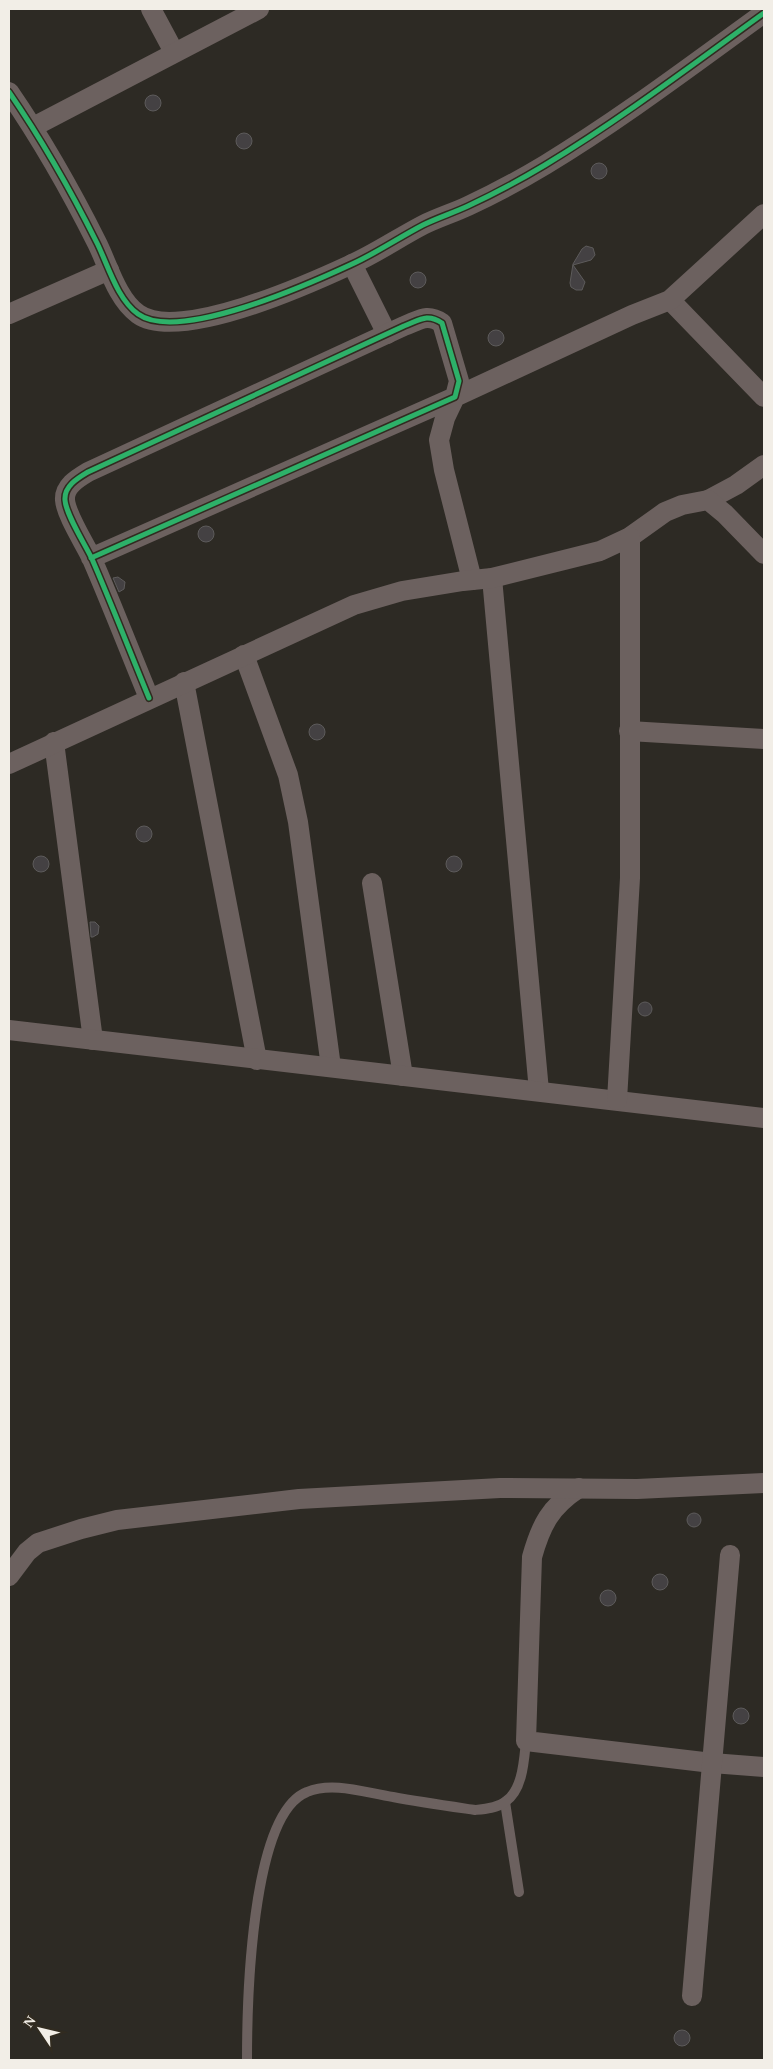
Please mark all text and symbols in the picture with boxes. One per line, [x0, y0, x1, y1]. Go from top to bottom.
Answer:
north arrow [15, 2004, 65, 2054]
text: N [21, 2013, 39, 2030]

